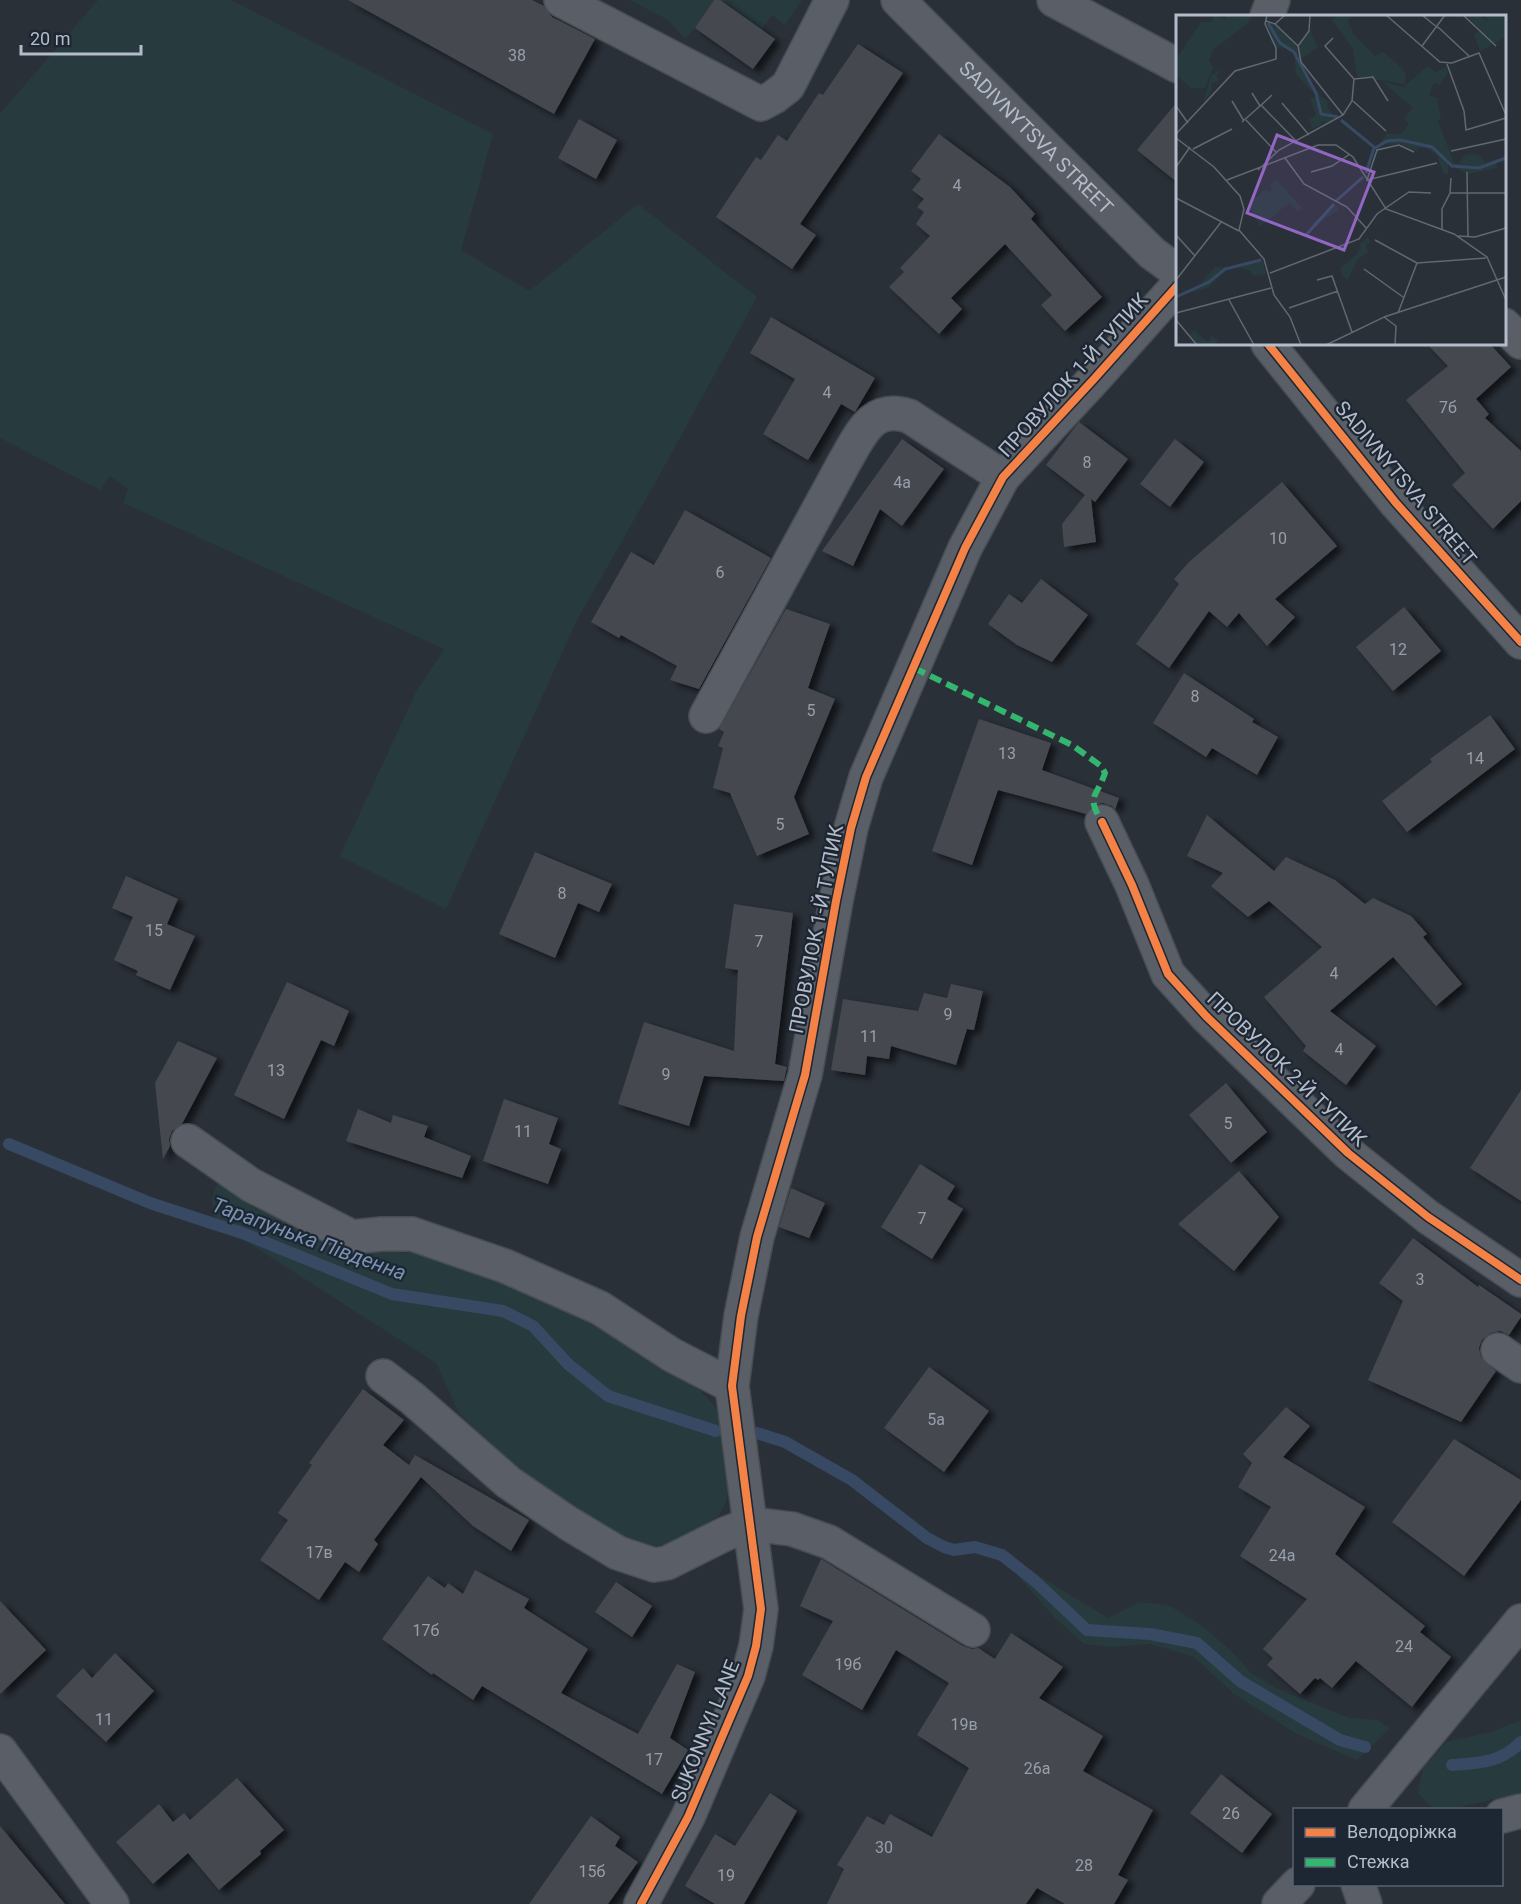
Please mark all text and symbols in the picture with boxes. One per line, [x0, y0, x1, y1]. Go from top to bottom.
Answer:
inset map [1176, 15, 1506, 345]
scale bar [21, 18, 141, 56]
text: 20 m [30, 28, 70, 49]
house number: 38 [508, 46, 526, 65]
street label: SADIVNYTSVA STREET [954, 56, 1118, 219]
house number: 4 [953, 176, 962, 195]
street label: ПРОВУЛОК 1-Й ТУПИК [993, 288, 1153, 462]
house number: 4 [823, 383, 832, 402]
street label: SADIVNYTSVA STREET [1330, 396, 1482, 570]
house number: 7б [1439, 398, 1457, 417]
house number: 8 [1083, 453, 1092, 472]
house number: 4а [893, 473, 911, 492]
house number: 10 [1269, 529, 1287, 548]
house number: 6 [716, 563, 725, 582]
house number: 12 [1389, 640, 1407, 659]
house number: 8 [1191, 687, 1200, 706]
house number: 5 [807, 701, 816, 720]
house number: 13 [998, 744, 1016, 763]
house number: 14 [1466, 749, 1484, 768]
house number: 5 [776, 815, 785, 834]
street label: ПРОВУЛОК 1-Й ТУПИК [784, 822, 848, 1035]
house number: 8 [558, 884, 567, 903]
house number: 15 [145, 921, 163, 940]
house number: 7 [755, 932, 764, 951]
house number: 4 [1330, 964, 1339, 983]
street label: ПРОВУЛОК 2-Й ТУПИК [1202, 987, 1372, 1151]
house number: 9 [944, 1005, 953, 1024]
house number: 11 [860, 1027, 878, 1046]
house number: 4 [1335, 1040, 1344, 1059]
house number: 13 [267, 1061, 285, 1080]
house number: 9 [662, 1065, 671, 1084]
house number: 5 [1224, 1114, 1233, 1133]
house number: 11 [514, 1122, 532, 1141]
water label: Тарапунька Південна [209, 1193, 409, 1285]
house number: 7 [918, 1209, 927, 1228]
house number: 3 [1416, 1270, 1425, 1289]
house number: 5а [927, 1410, 945, 1429]
house number: 17в [305, 1543, 333, 1562]
house number: 24а [1269, 1546, 1295, 1565]
house number: 17б [413, 1621, 440, 1640]
house number: 24 [1395, 1637, 1413, 1656]
house number: 19б [835, 1655, 862, 1674]
street label: SUKONNYI LANE [666, 1656, 744, 1806]
house number: 11 [95, 1710, 113, 1729]
house number: 19в [950, 1715, 978, 1734]
house number: 17 [645, 1750, 663, 1769]
house number: 26а [1024, 1759, 1050, 1778]
house number: 26 [1222, 1804, 1240, 1823]
legend [1293, 1808, 1503, 1886]
text: Велодоріжка [1347, 1821, 1457, 1842]
house number: 30 [875, 1838, 893, 1857]
text: Стежка [1347, 1851, 1410, 1872]
house number: 28 [1075, 1856, 1093, 1875]
house number: 15б [579, 1862, 606, 1881]
house number: 19 [717, 1866, 735, 1885]

